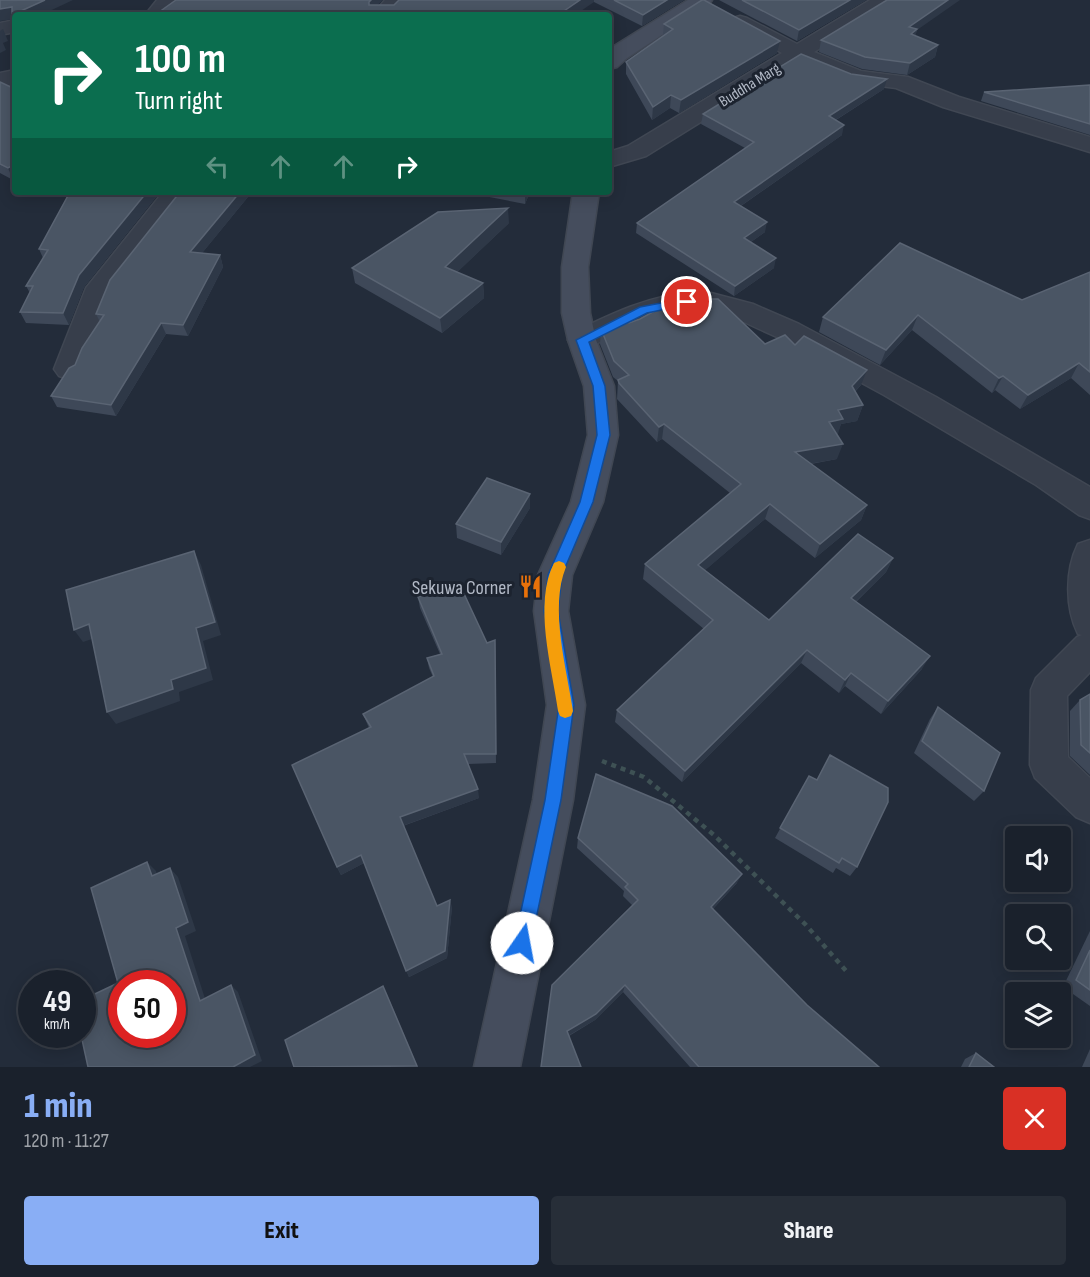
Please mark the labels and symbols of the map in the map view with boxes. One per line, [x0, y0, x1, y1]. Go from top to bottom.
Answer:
street label: Buddha Marg [716, 59, 784, 112]
pin [661, 276, 712, 327]
restaurant icon: Sekuwa Corner [517, 574, 543, 600]
place label: Sekuwa Corner [412, 576, 512, 600]
position arrow [490, 911, 554, 975]
speed limit sign: 50 [108, 970, 186, 1048]

